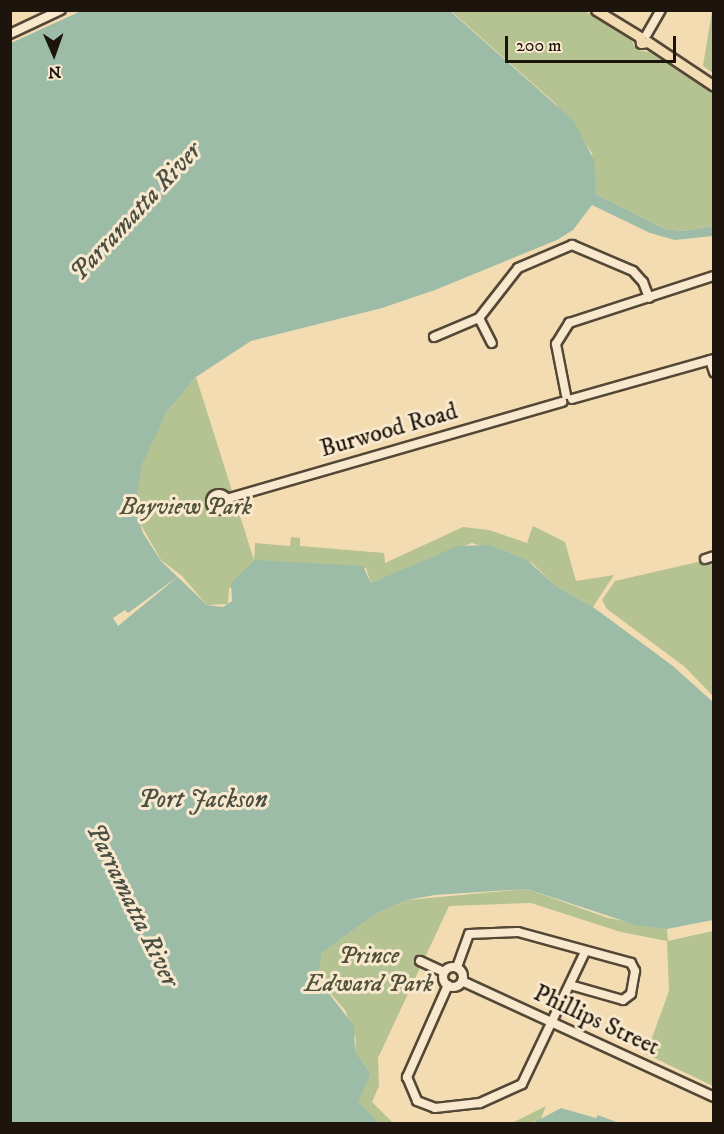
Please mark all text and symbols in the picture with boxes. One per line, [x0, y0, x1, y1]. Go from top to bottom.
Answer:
north arrow [24, 24, 84, 84]
scale bar [508, 24, 679, 62]
text: 200 m [516, 35, 562, 57]
text: N [48, 62, 62, 82]
water label: Parramatta River [64, 136, 208, 288]
street label: Burwood Road [317, 398, 461, 464]
park label: Bayview Park [120, 494, 252, 522]
water label: Port Jackson [138, 784, 268, 816]
water label: Parramatta River [79, 818, 185, 992]
park label: Prince Edward Park [305, 943, 433, 999]
street label: Phillips Street [529, 979, 663, 1063]

